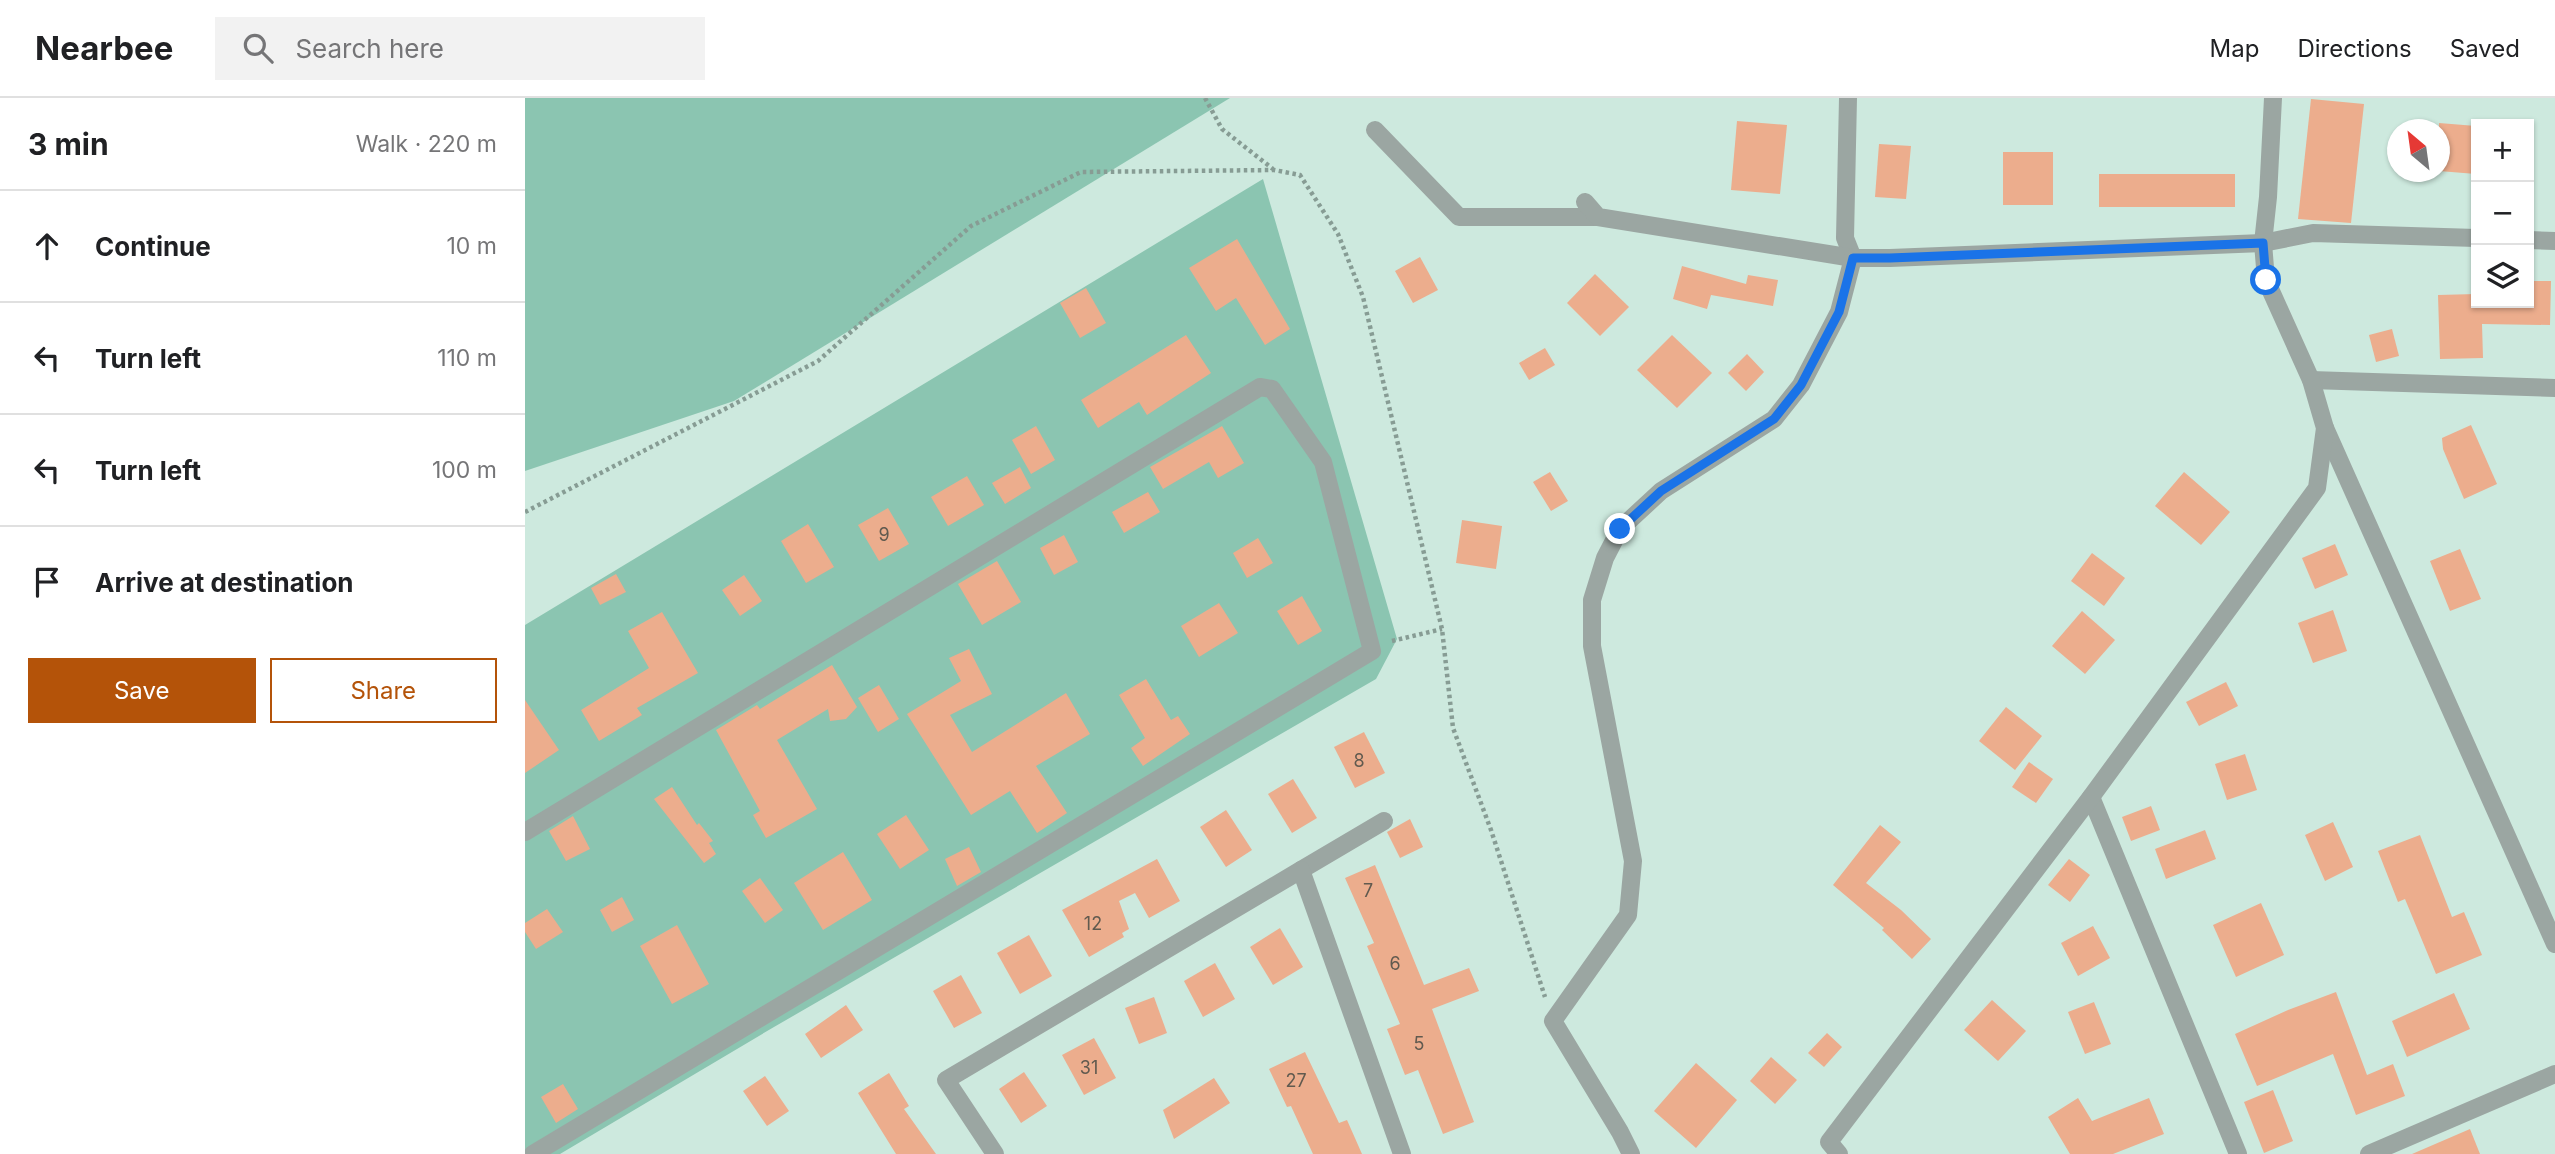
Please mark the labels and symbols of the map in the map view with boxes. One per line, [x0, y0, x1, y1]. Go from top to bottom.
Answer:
north arrow [2387, 119, 2450, 182]
route start [2250, 264, 2281, 295]
route end [1604, 513, 1635, 544]
house number: 9 [878, 524, 890, 545]
house number: 8 [1353, 750, 1365, 771]
house number: 7 [1363, 880, 1373, 901]
house number: 12 [1084, 913, 1102, 934]
house number: 6 [1389, 953, 1401, 974]
house number: 5 [1414, 1033, 1424, 1054]
house number: 31 [1080, 1057, 1098, 1078]
house number: 27 [1285, 1070, 1307, 1091]

